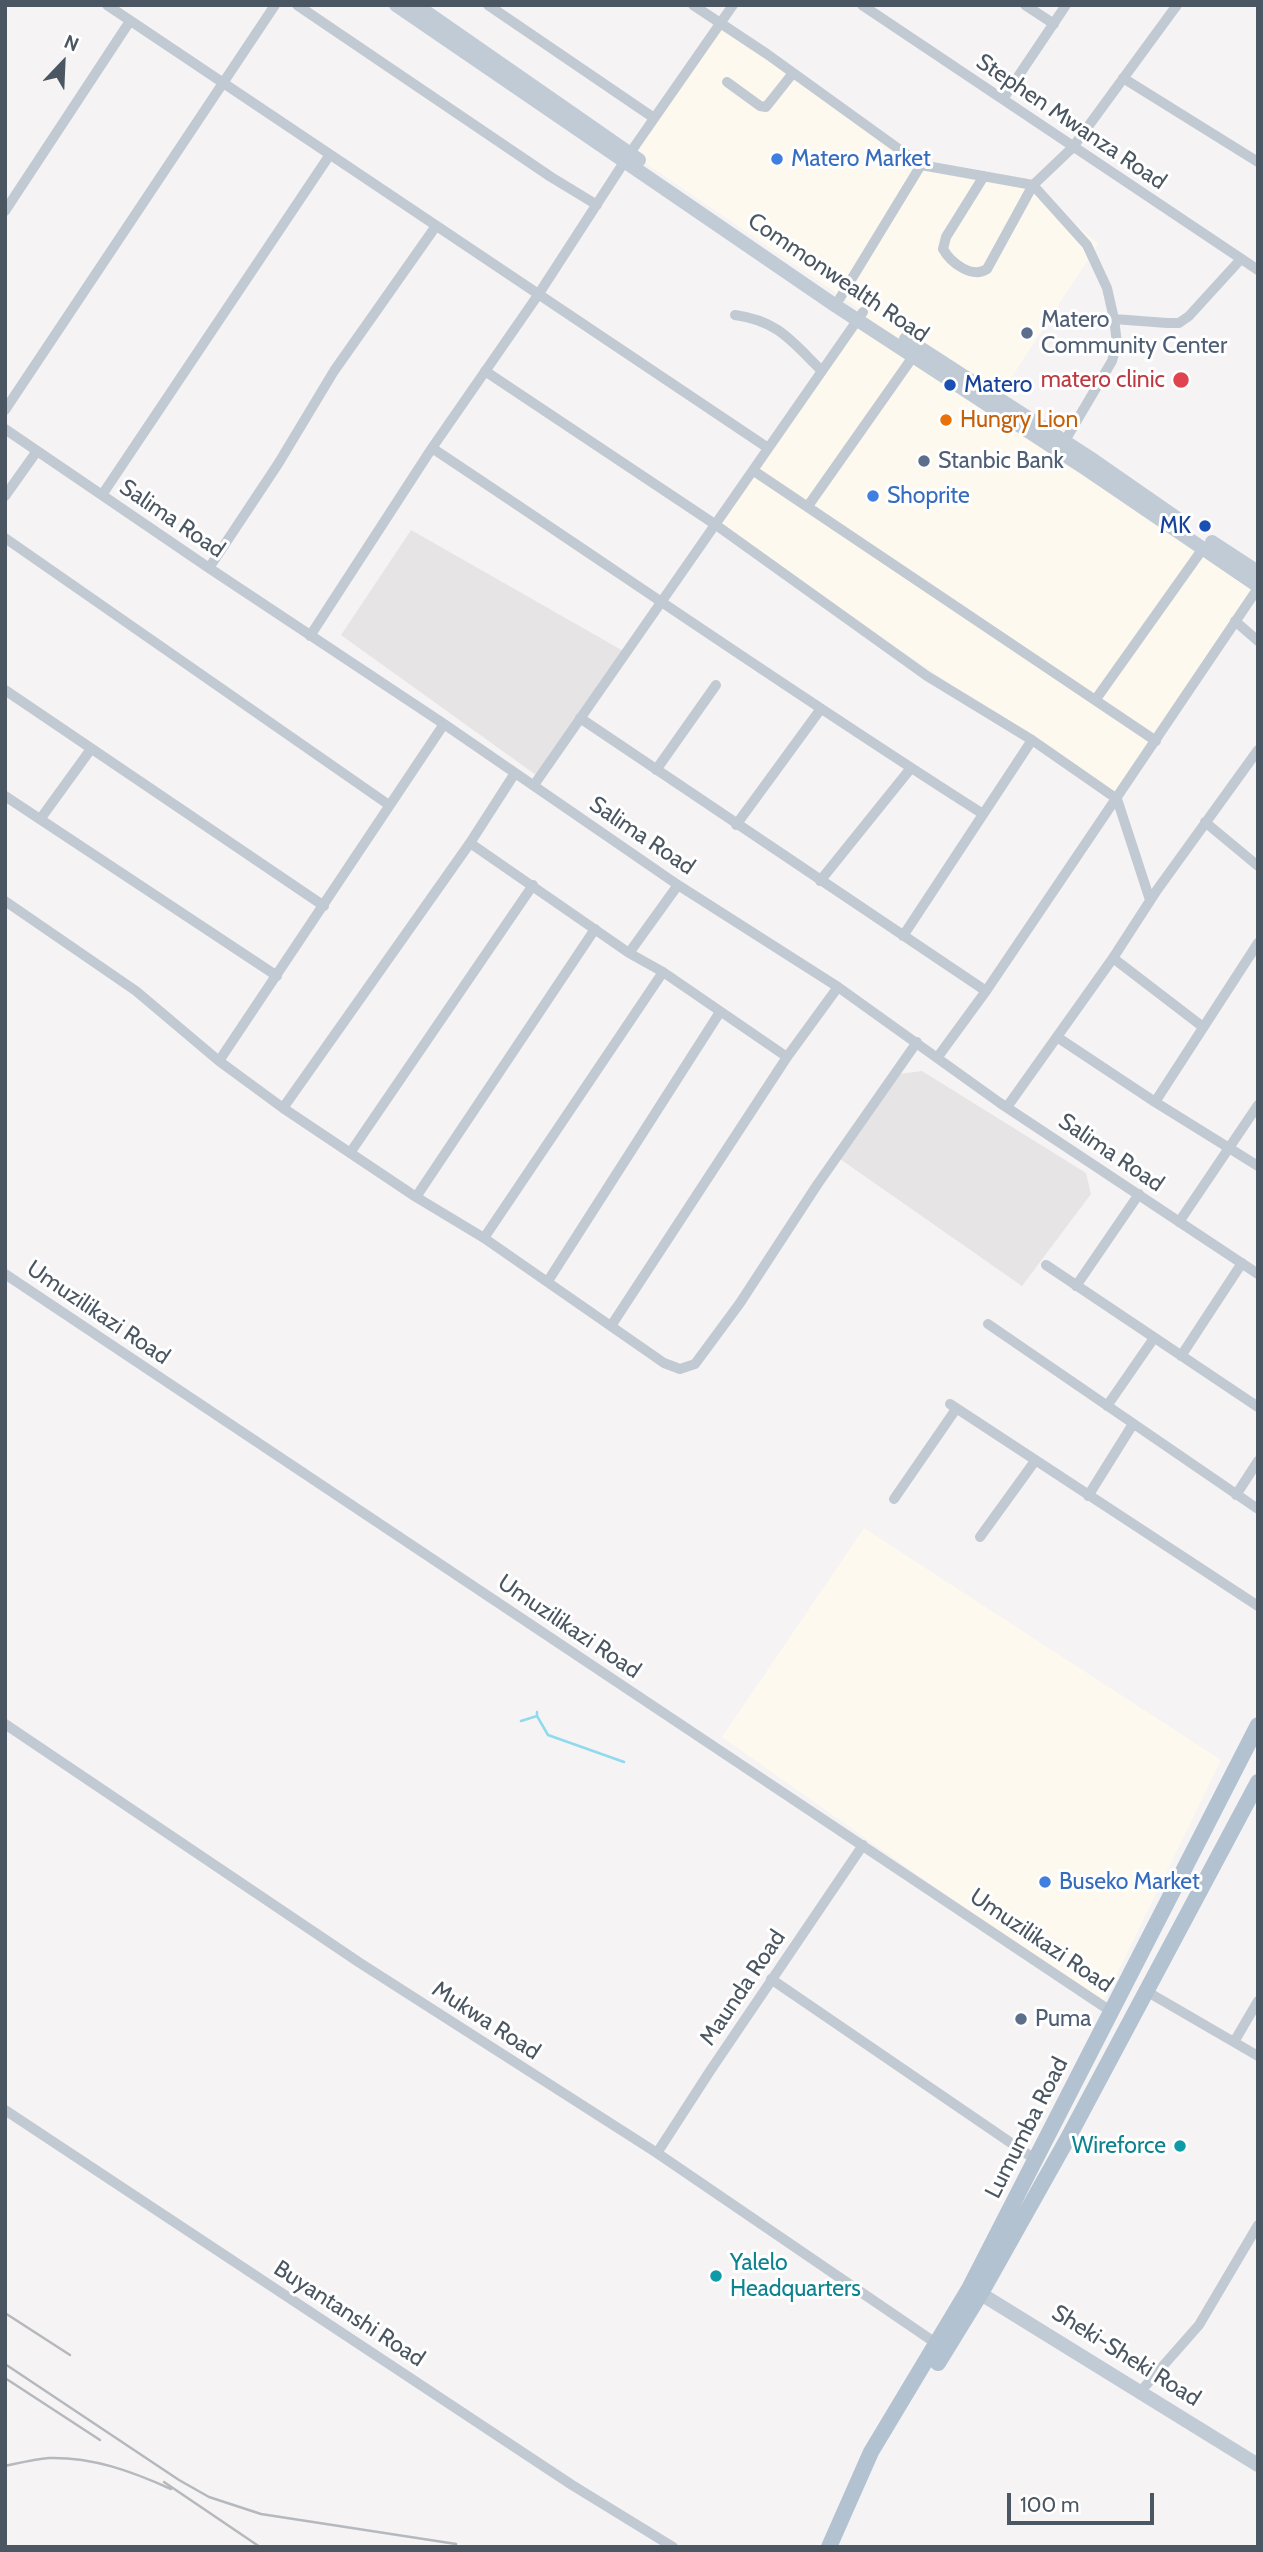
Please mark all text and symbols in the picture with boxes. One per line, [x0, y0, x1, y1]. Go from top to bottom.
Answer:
north arrow [28, 28, 98, 98]
text: N [61, 30, 82, 56]
street label: Stephen Mwanza Road [971, 48, 1171, 196]
place label: Matero Market [791, 145, 931, 173]
marker: Matero Market [769, 151, 785, 167]
street label: Commonwealth Road [742, 207, 934, 349]
place label: Matero Community Center [1041, 306, 1227, 360]
marker: Matero Community Center [1019, 325, 1035, 341]
place label: matero clinic [1041, 366, 1165, 394]
marker: matero clinic [1171, 370, 1191, 390]
place label: Matero [964, 371, 1032, 399]
marker: Matero [942, 377, 958, 393]
place label: Hungry Lion [960, 406, 1078, 434]
marker: Hungry Lion [938, 412, 954, 428]
place label: Stanbic Bank [938, 447, 1064, 475]
marker: Stanbic Bank [916, 453, 932, 469]
street label: Salima Road [114, 474, 230, 564]
place label: Shoprite [887, 482, 970, 510]
marker: Shoprite [865, 488, 881, 504]
place label: MK [1159, 512, 1191, 540]
marker: MK [1197, 518, 1213, 534]
street label: Salima Road [584, 791, 700, 881]
street label: Salima Road [1053, 1108, 1169, 1198]
street label: Umuzilikazi Road [21, 1255, 175, 1371]
street label: Umuzilikazi Road [492, 1569, 646, 1685]
place label: Buseko Market [1059, 1868, 1200, 1896]
marker: Buseko Market [1037, 1874, 1053, 1890]
street label: Umuzilikazi Road [964, 1883, 1118, 1999]
street label: Maunda Road [694, 1925, 792, 2051]
street label: Mukwa Road [427, 1976, 545, 2066]
place label: Puma [1035, 2005, 1091, 2033]
marker: Puma [1013, 2011, 1029, 2027]
street label: Lumumba Road [980, 2053, 1074, 2203]
place label: Wireforce [1072, 2132, 1166, 2160]
marker: Wireforce [1172, 2138, 1188, 2154]
place label: Yalelo Headquarters [730, 2249, 861, 2303]
street label: Buyantanshi Road [268, 2255, 430, 2373]
marker: Yalelo Headquarters [708, 2268, 724, 2284]
street label: Sheki-Sheki Road [1047, 2299, 1205, 2413]
scale bar [1011, 2478, 1158, 2522]
text: 100 m [1020, 2492, 1079, 2517]

